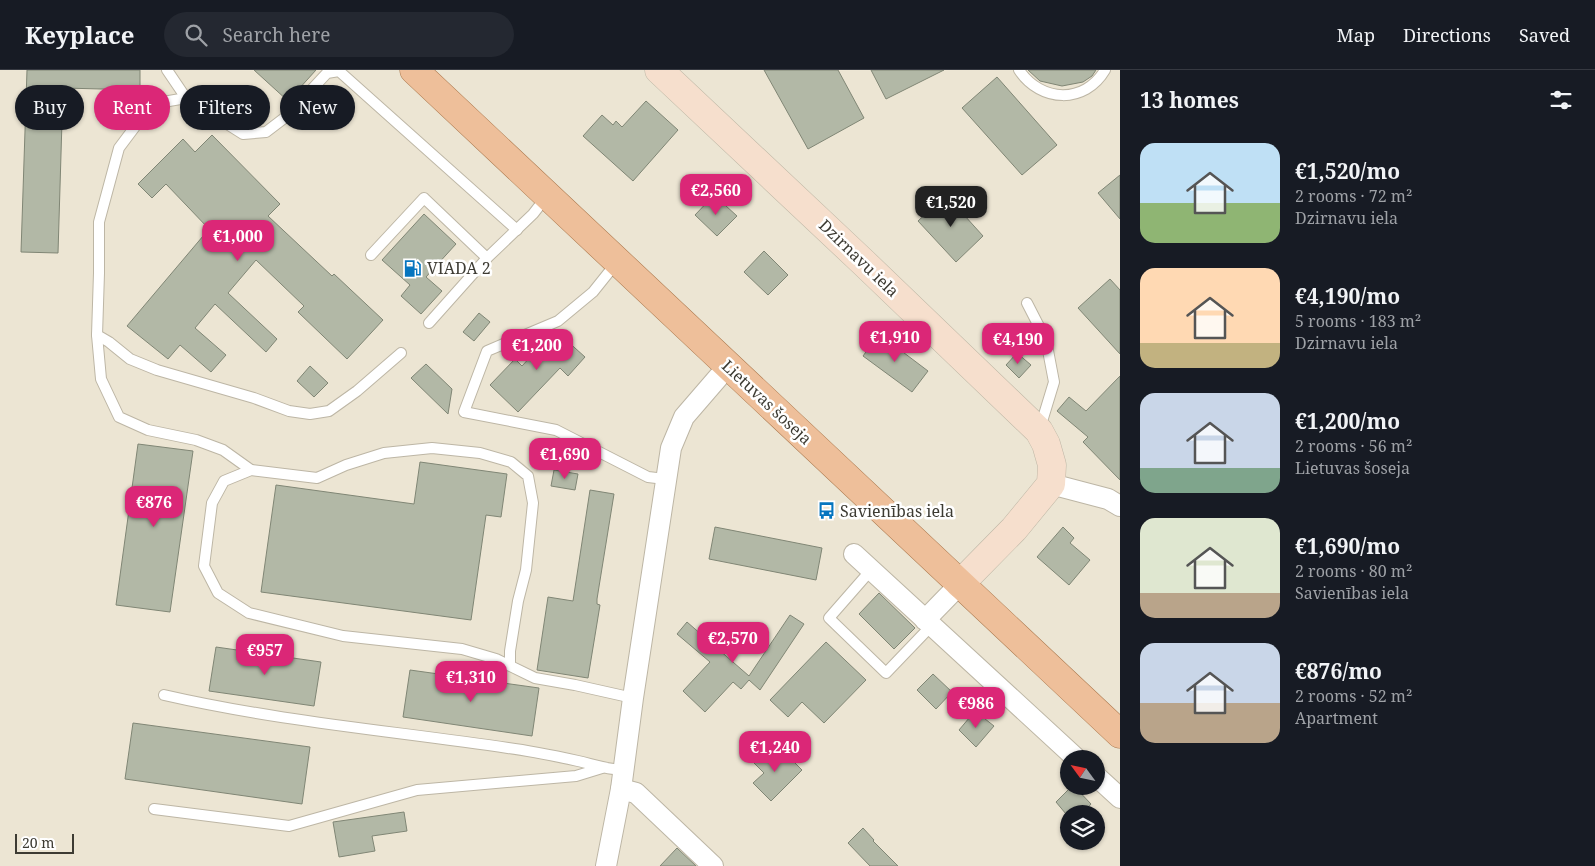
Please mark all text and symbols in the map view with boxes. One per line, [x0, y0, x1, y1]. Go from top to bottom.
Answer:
search box [164, 12, 514, 57]
text: Keyplace [25, 18, 134, 51]
icon: search [182, 21, 210, 49]
text: Search here [222, 22, 330, 48]
text: Map [1337, 23, 1375, 47]
text: Directions [1403, 23, 1491, 47]
text: Saved [1519, 23, 1570, 47]
chip: Buy [15, 85, 84, 130]
chip: Rent [94, 85, 170, 130]
chip: Filters [180, 85, 270, 130]
chip: New [280, 85, 355, 130]
text: 13 homes [1140, 86, 1239, 114]
icon: filters [1547, 86, 1575, 114]
text: €1,520/mo [1295, 157, 1400, 185]
icon: home [1180, 163, 1240, 223]
pin: €2,560 [675, 174, 757, 216]
text: €2,560 [691, 179, 741, 201]
text: 2 rooms · 72 m² [1295, 185, 1412, 207]
pin: €1,520 [910, 186, 992, 228]
text: €1,520 [926, 191, 976, 213]
text: Dzirnavu iela [1295, 207, 1398, 229]
street label: Dzirnavu iela [814, 214, 904, 302]
pin: €1,000 [197, 220, 279, 262]
text: €1,000 [213, 225, 263, 247]
place label: VIADA 2 [427, 257, 491, 279]
fuel station icon: VIADA 2 [403, 258, 423, 278]
text: €4,190/mo [1295, 282, 1400, 310]
icon: home [1180, 288, 1240, 348]
text: 5 rooms · 183 m² [1295, 310, 1421, 332]
pin: €1,910 [854, 320, 936, 363]
pin: €4,190 [977, 322, 1059, 365]
text: €1,910 [870, 326, 920, 348]
pin: €1,200 [496, 328, 578, 371]
text: €4,190 [993, 328, 1043, 350]
text: Dzirnavu iela [1295, 332, 1398, 354]
text: €1,200 [512, 334, 562, 356]
street label: Lietuvas šoseja [717, 355, 817, 449]
text: €1,200/mo [1295, 407, 1400, 435]
icon: home [1180, 413, 1240, 473]
text: 2 rooms · 56 m² [1295, 435, 1412, 457]
pin: €1,690 [524, 438, 606, 480]
text: €1,690 [540, 443, 590, 465]
text: Lietuvas šoseja [1295, 457, 1410, 479]
pin: €876 [124, 486, 184, 528]
text: €876 [136, 491, 172, 513]
place label: Savienības iela [840, 500, 954, 522]
bus stop icon: Savienības iela [816, 501, 836, 521]
text: €1,690/mo [1295, 532, 1400, 560]
icon: home [1180, 538, 1240, 598]
text: 2 rooms · 80 m² [1295, 560, 1412, 582]
text: Savienības iela [1295, 582, 1409, 604]
pin: €2,570 [692, 622, 774, 664]
text: €2,570 [708, 627, 758, 649]
pin: €957 [235, 634, 295, 676]
text: €957 [247, 639, 283, 661]
text: €876/mo [1295, 657, 1382, 685]
pin: €1,310 [430, 660, 512, 703]
icon: home [1180, 663, 1240, 723]
text: €1,310 [446, 666, 496, 688]
text: 2 rooms · 52 m² [1295, 685, 1412, 707]
pin: €986 [946, 686, 1006, 729]
text: €986 [958, 692, 994, 714]
text: Apartment [1295, 707, 1378, 729]
pin: €1,240 [734, 730, 816, 773]
text: €1,240 [750, 736, 800, 758]
north arrow [1060, 750, 1105, 795]
map controls [1060, 750, 1105, 850]
button: layers [1060, 805, 1105, 850]
scale bar [15, 831, 74, 854]
text: 20 m [22, 833, 55, 852]

